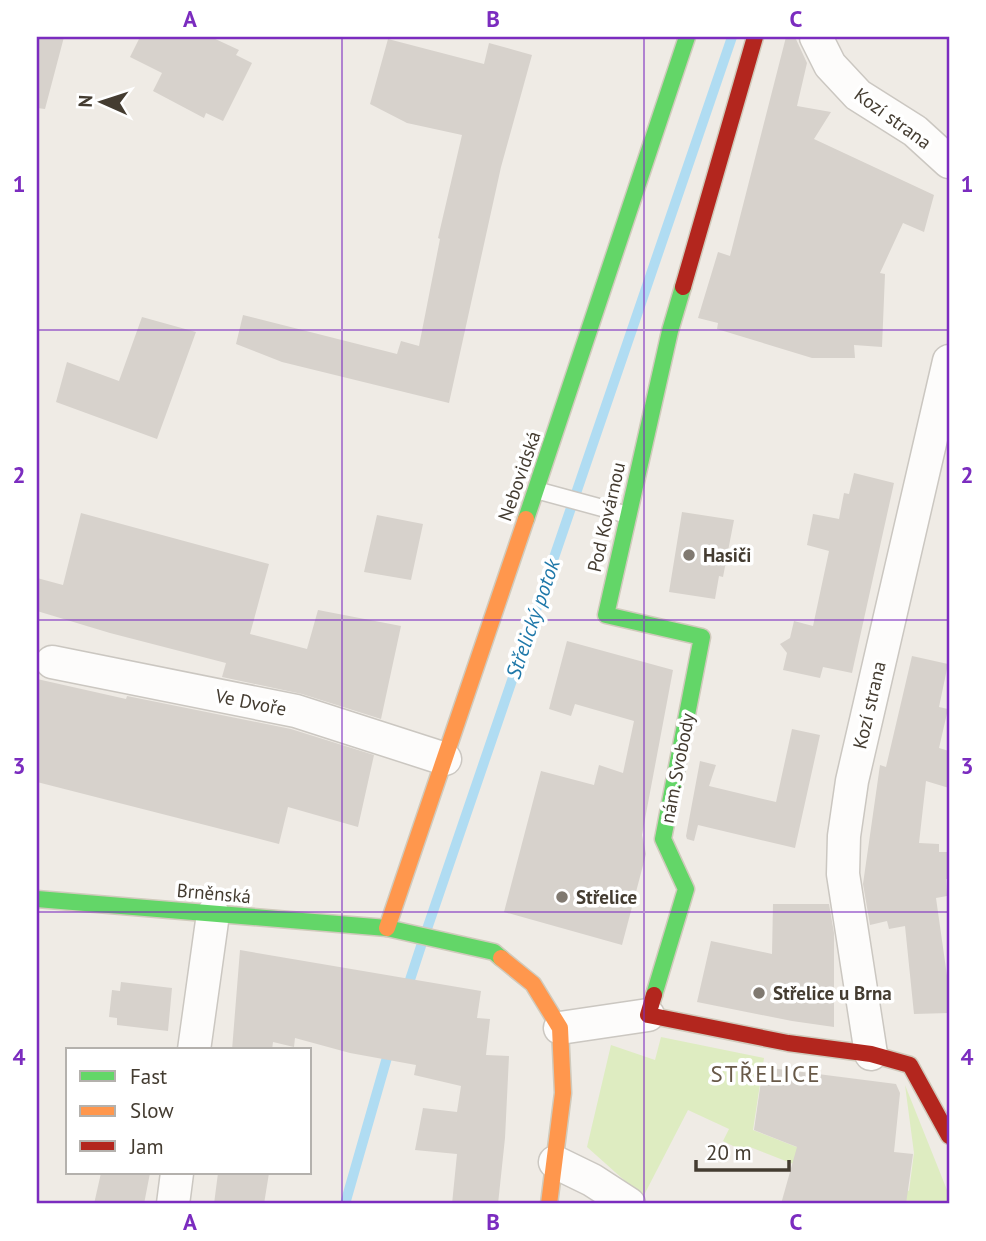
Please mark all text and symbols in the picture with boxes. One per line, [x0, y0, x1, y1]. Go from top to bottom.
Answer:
text: A [183, 4, 197, 33]
text: B [486, 4, 500, 33]
text: C [790, 4, 803, 33]
north arrow [66, 66, 136, 136]
street label: Kozí strana [850, 82, 936, 154]
text: N [73, 94, 97, 108]
text: 1 [12, 169, 26, 198]
text: 1 [960, 169, 974, 198]
street label: Nebovidská [492, 428, 546, 524]
text: 2 [12, 460, 26, 489]
street label: Pod Kovárnou [582, 460, 630, 574]
text: 2 [960, 460, 974, 489]
place label: Hasiči [703, 543, 751, 567]
marker: Hasiči [681, 547, 697, 563]
water label: Střelický potok [499, 554, 566, 682]
street label: Kozí strana [847, 659, 891, 751]
street label: Ve Dvoře [212, 683, 289, 721]
street label: nám. Svobody [655, 711, 699, 825]
text: 3 [12, 751, 26, 780]
text: 3 [960, 751, 974, 780]
street label: Brněnská [176, 878, 252, 908]
place label: Střelice [576, 885, 637, 909]
marker: Střelice [554, 889, 570, 905]
place label: Střelice u Brna [773, 981, 892, 1005]
marker: Střelice u Brna [751, 985, 767, 1001]
text: 4 [12, 1042, 26, 1071]
text: 4 [960, 1042, 974, 1071]
legend [66, 1048, 312, 1174]
district label: STŘELICE [710, 1059, 822, 1088]
text: Fast [130, 1063, 167, 1090]
text: Slow [130, 1097, 174, 1124]
scale bar [696, 1129, 788, 1173]
text: Jam [129, 1133, 164, 1160]
text: 20 m [706, 1139, 752, 1166]
text: A [183, 1207, 197, 1236]
text: B [486, 1207, 500, 1236]
text: C [790, 1207, 803, 1236]

